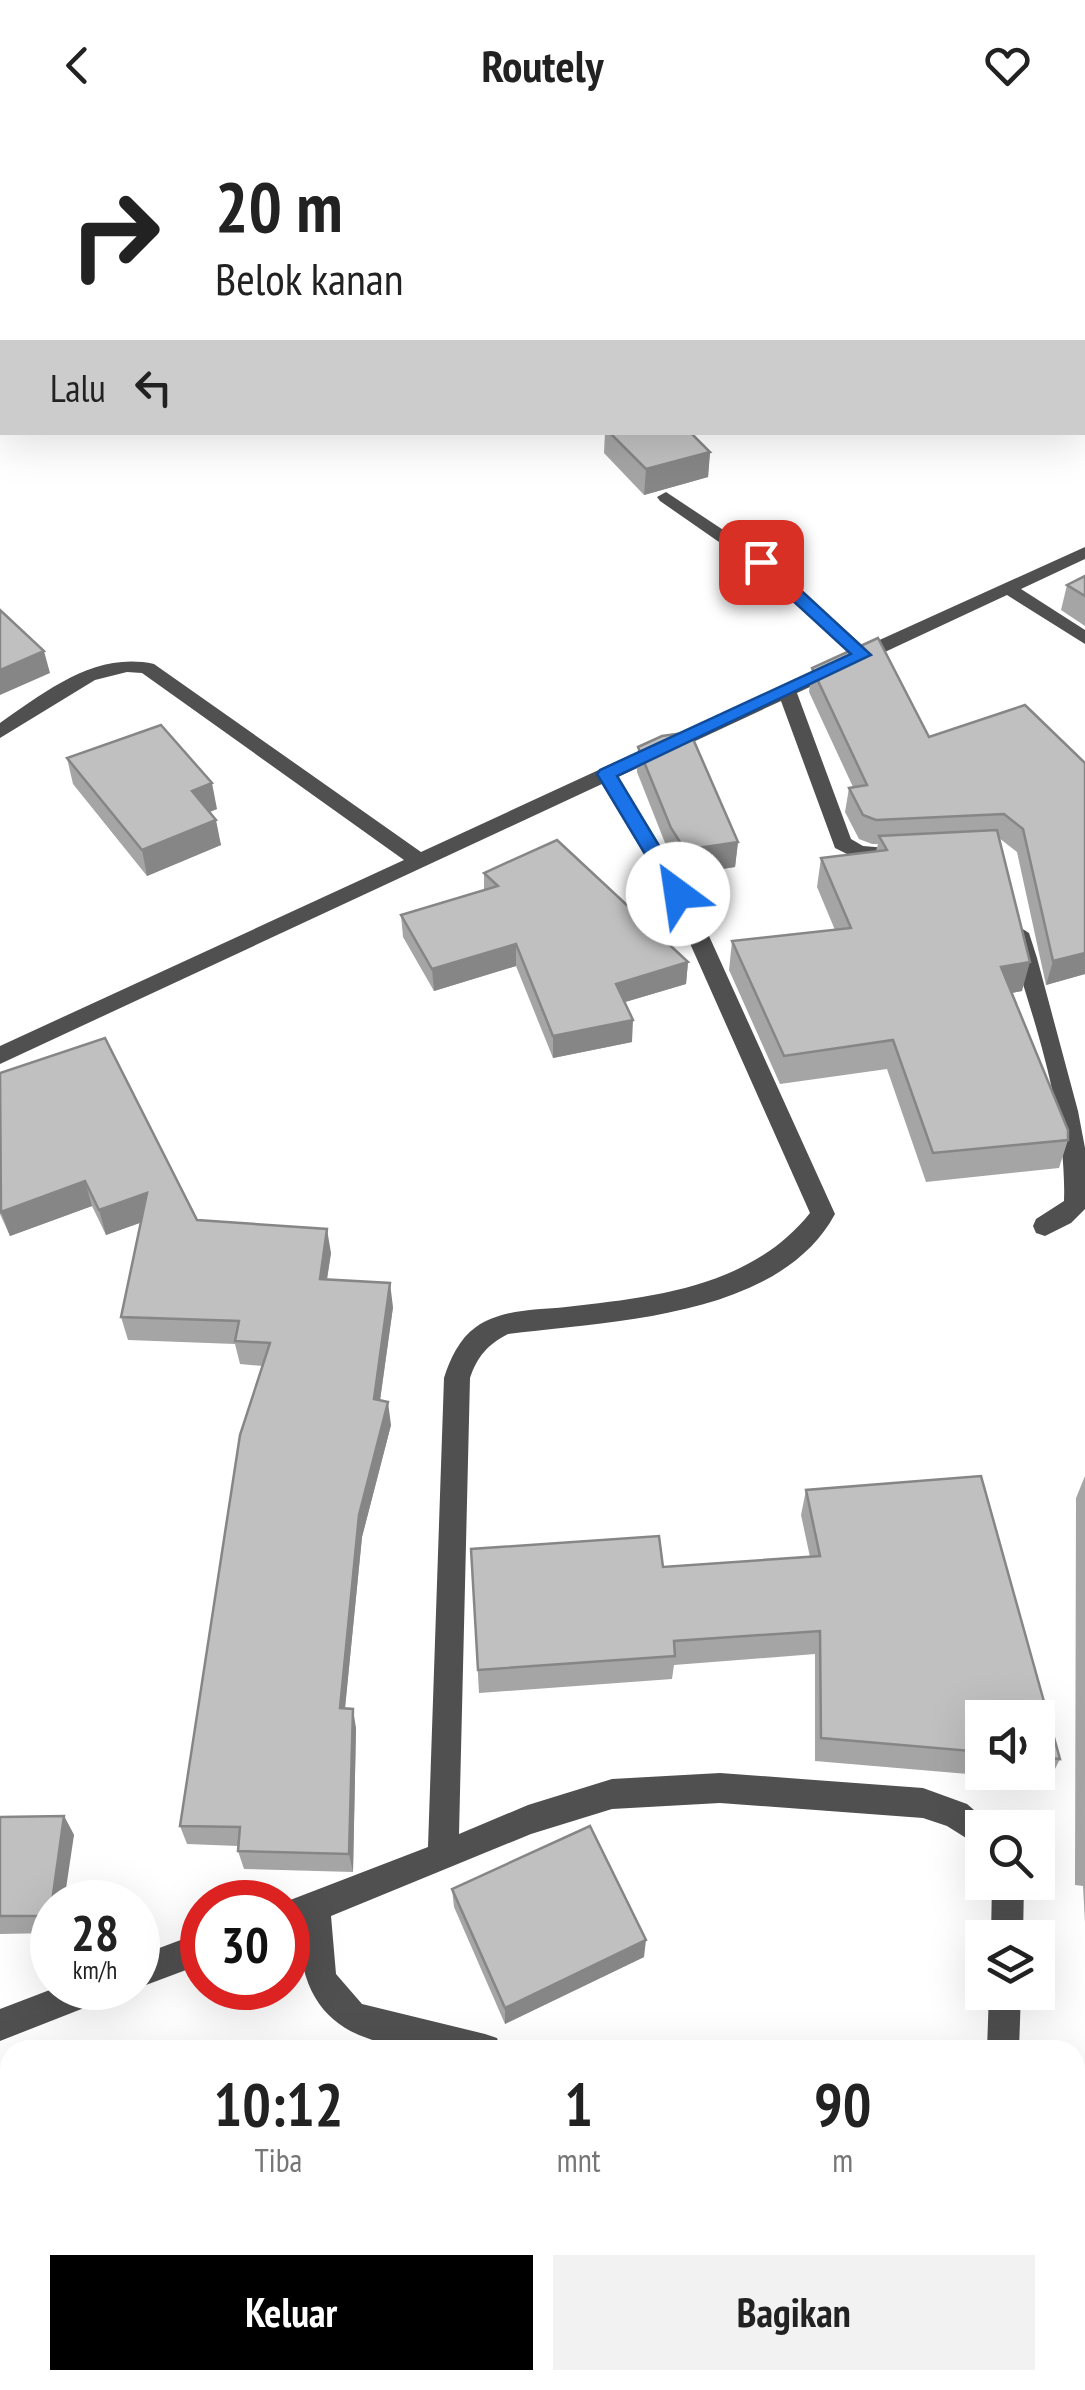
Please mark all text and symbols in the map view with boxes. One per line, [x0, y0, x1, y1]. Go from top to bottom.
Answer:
text: Routely [481, 36, 604, 94]
icon: back [50, 38, 105, 93]
icon: heart [980, 38, 1035, 93]
text: 20 m [215, 161, 343, 251]
icon: right [50, 170, 180, 300]
text: Belok kanan [215, 249, 404, 307]
icon: left [126, 360, 181, 415]
text: Lalu [50, 363, 106, 412]
pin [719, 520, 804, 605]
icon: arrive [734, 535, 789, 590]
position arrow [626, 842, 730, 946]
map controls [965, 1700, 1055, 2010]
button: sound [965, 1700, 1055, 1790]
button: search [965, 1810, 1055, 1900]
speed limit sign: 30 [180, 1880, 310, 2010]
text: 28 [71, 1900, 119, 1965]
button: layers [965, 1920, 1055, 2010]
text: km/h [73, 1954, 117, 1986]
text: 10:12 [214, 2065, 343, 2143]
text: 1 [564, 2065, 593, 2143]
text: 90 [814, 2065, 871, 2143]
text: Tiba [254, 2139, 302, 2181]
text: mnt [557, 2139, 601, 2181]
text: m [832, 2139, 853, 2181]
button: Keluar [50, 2255, 533, 2370]
button: Bagikan [553, 2255, 1035, 2370]

